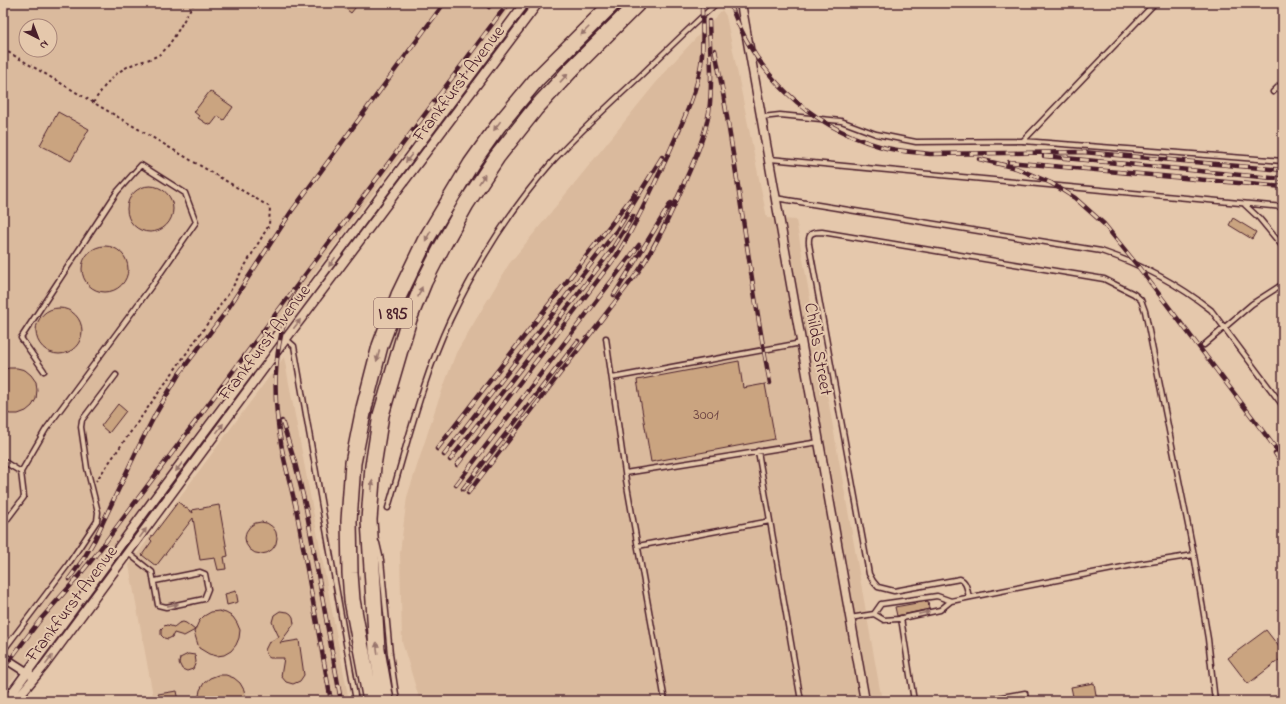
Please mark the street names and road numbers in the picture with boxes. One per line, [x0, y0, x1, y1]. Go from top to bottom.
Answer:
street label: Frankfurst Avenue [406, 20, 513, 149]
street label: Frankfurst Avenue [212, 279, 319, 408]
road number: I 895 [374, 298, 412, 328]
street label: Childs Street [796, 301, 838, 398]
street label: Frankfurst Avenue [19, 540, 126, 669]

